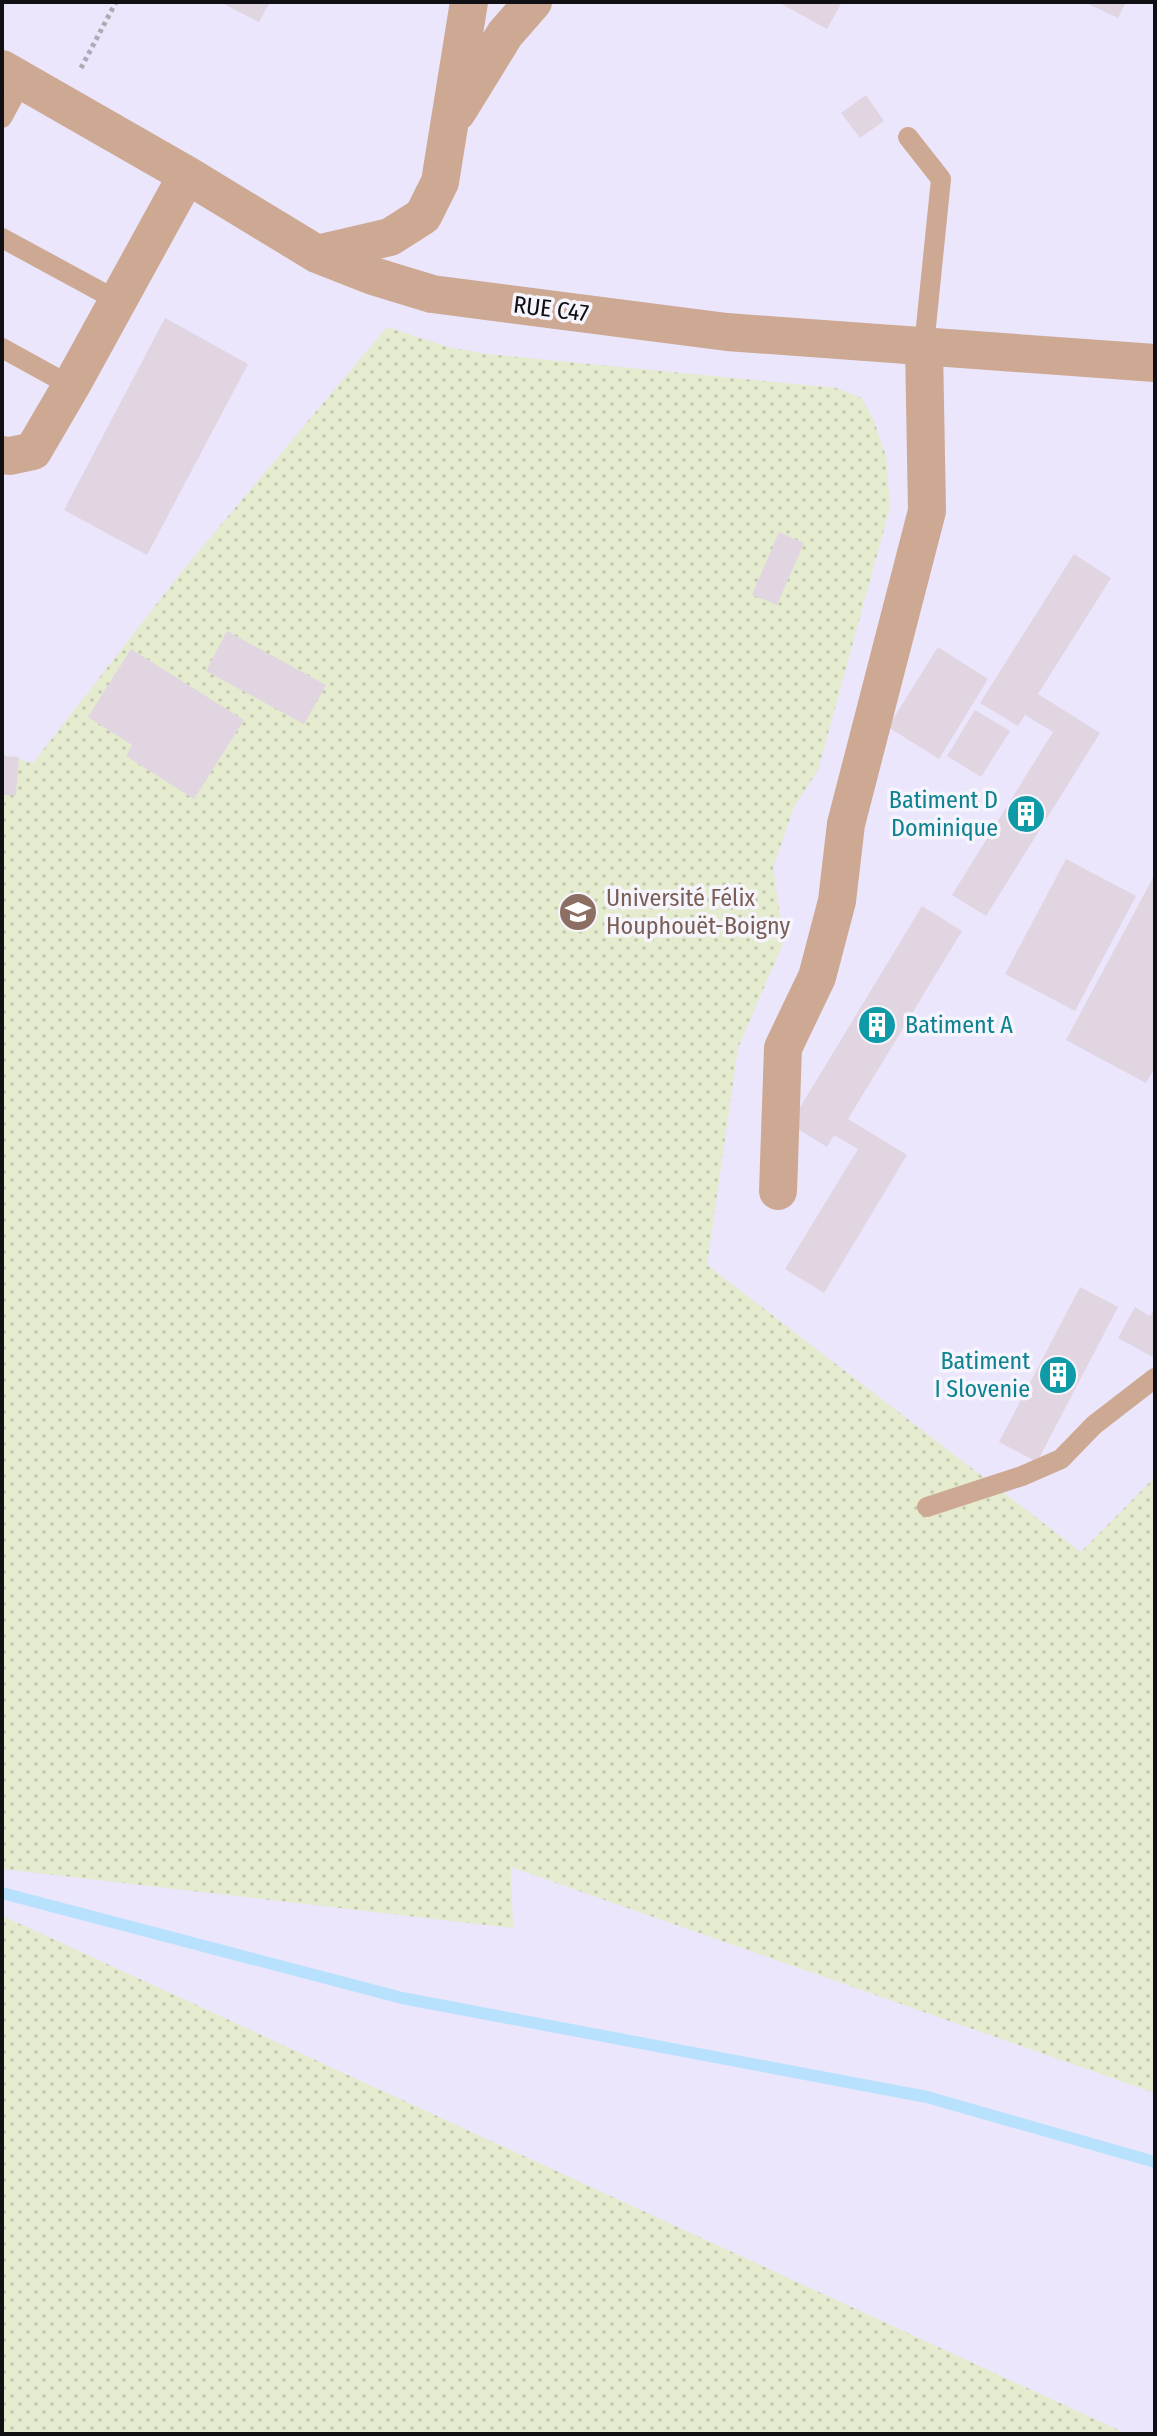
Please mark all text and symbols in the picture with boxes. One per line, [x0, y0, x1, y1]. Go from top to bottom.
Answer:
street label: RUE C47 [512, 290, 591, 328]
place label: Batiment D Dominique [889, 786, 998, 842]
building icon: Batiment D Dominique [1005, 793, 1047, 835]
place label: Université Félix Houphouët-Boigny [606, 884, 790, 940]
school or university icon: Université Félix Houphouët-Boigny [557, 891, 599, 933]
building icon: Batiment A [856, 1004, 898, 1046]
place label: Batiment A [905, 1011, 1013, 1039]
place label: Batiment I Slovenie [934, 1347, 1030, 1403]
building icon: Batiment I Slovenie [1037, 1354, 1079, 1396]

